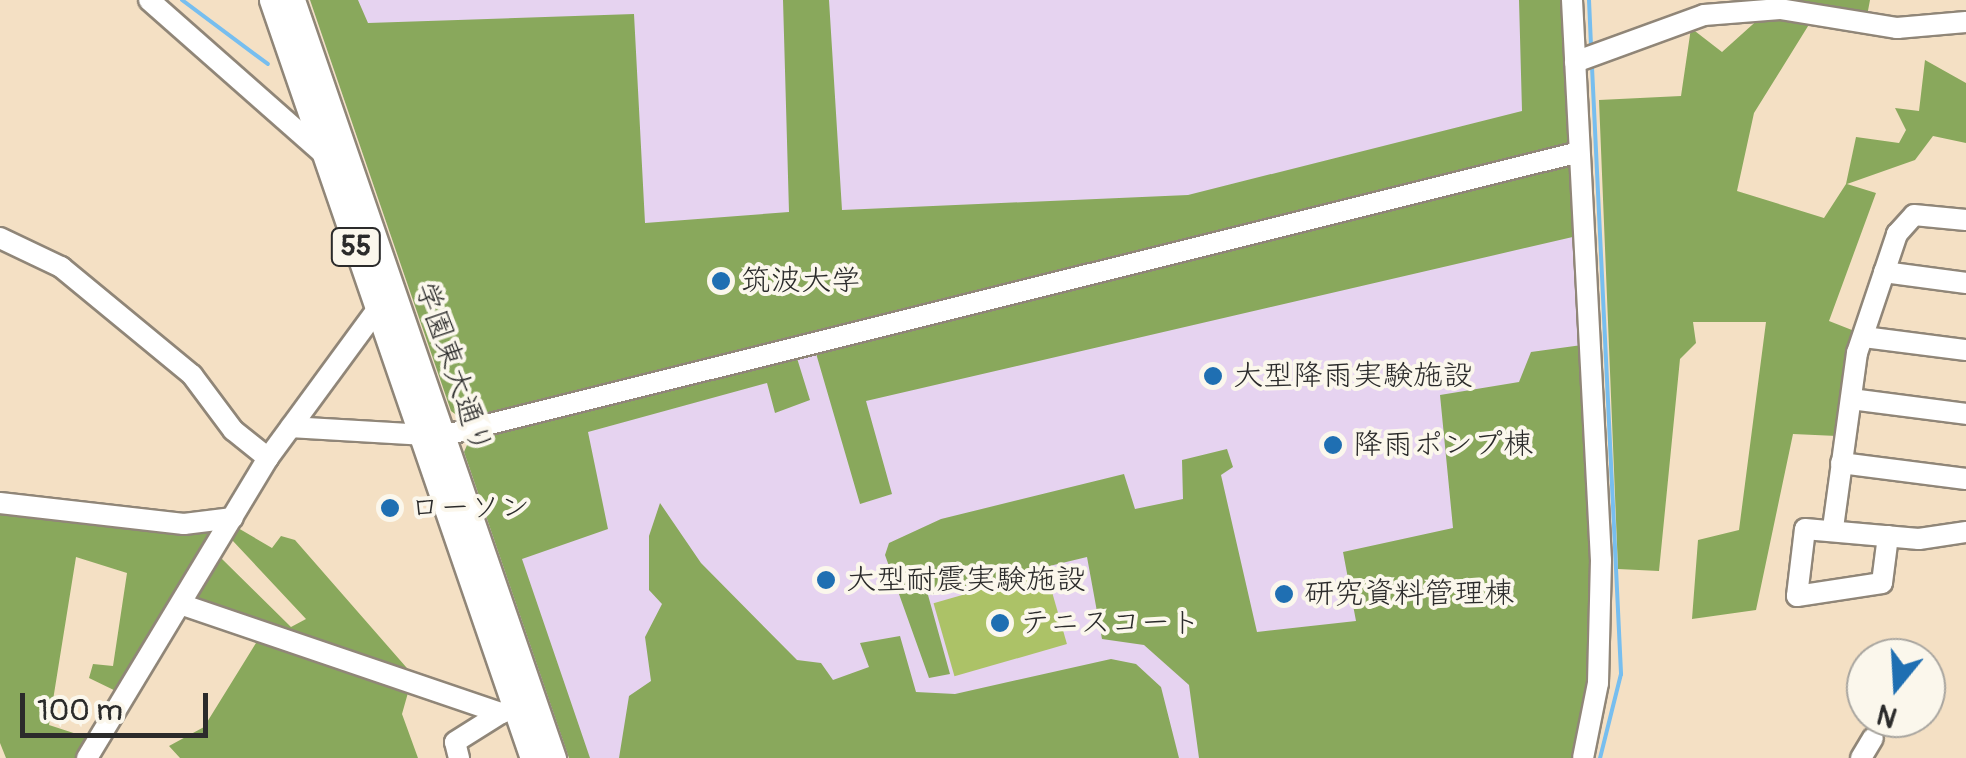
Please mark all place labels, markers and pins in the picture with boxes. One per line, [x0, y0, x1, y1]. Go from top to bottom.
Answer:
place label: 筑波大学 [741, 263, 861, 299]
marker: 筑波大学 [710, 270, 732, 292]
place label: 大型降雨実験施設 [1233, 358, 1473, 394]
marker: 大型降雨実験施設 [1202, 365, 1224, 387]
place label: 降雨ポンプ棟 [1353, 427, 1533, 463]
marker: 降雨ポンプ棟 [1322, 434, 1344, 456]
place label: ローソン [410, 490, 530, 526]
marker: ローソン [379, 497, 401, 519]
place label: 大型耐震実験施設 [846, 562, 1086, 598]
marker: 大型耐震実験施設 [815, 569, 837, 591]
place label: 研究資料管理棟 [1304, 576, 1514, 612]
marker: 研究資料管理棟 [1273, 583, 1295, 605]
place label: テニスコート [1020, 605, 1200, 641]
marker: テニスコート [989, 612, 1011, 634]

